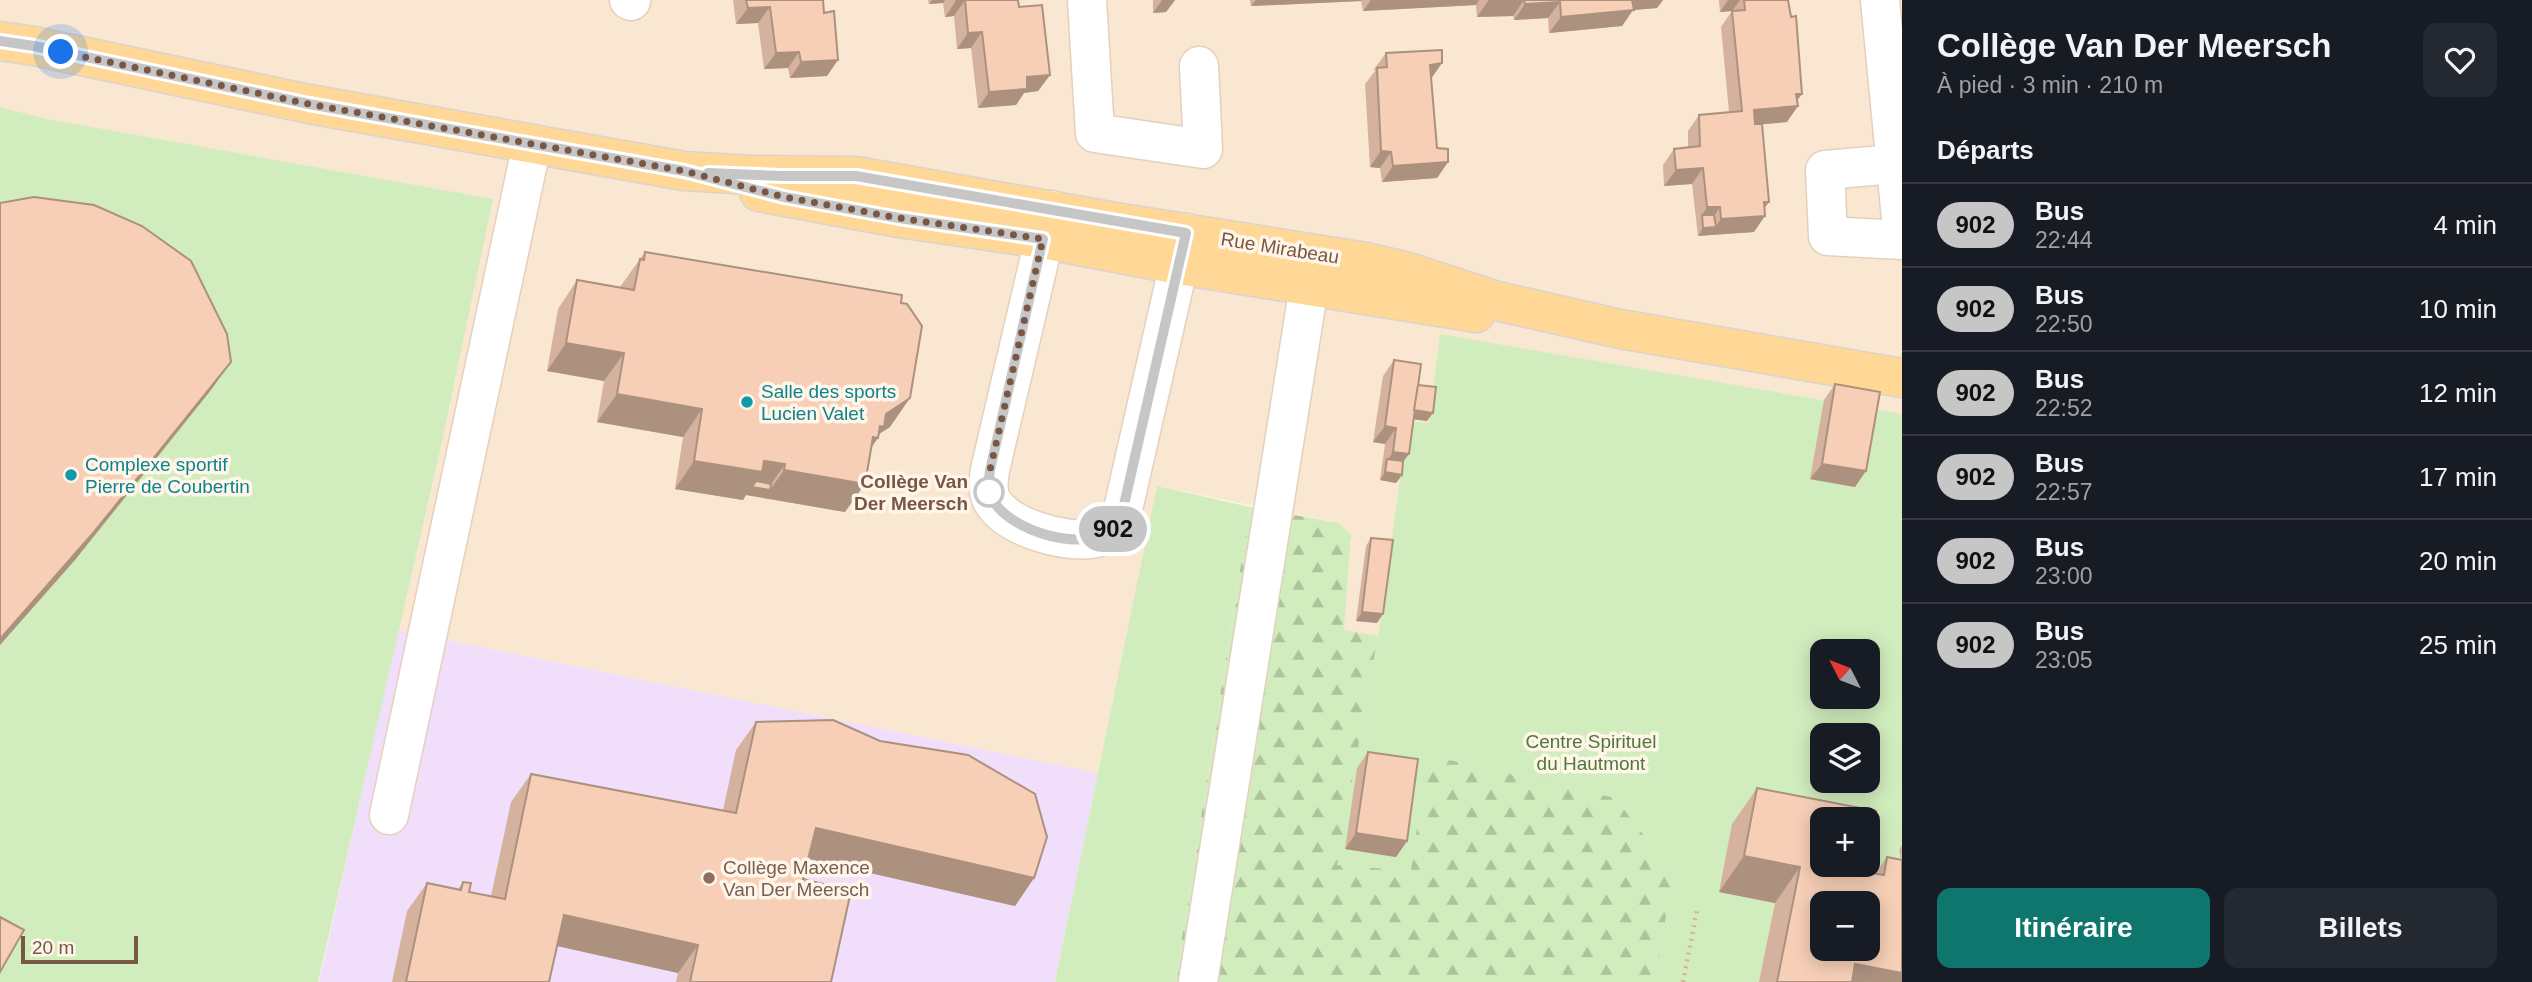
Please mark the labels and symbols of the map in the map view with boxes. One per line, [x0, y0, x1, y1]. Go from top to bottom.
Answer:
your location [43, 34, 78, 69]
street label: Rue Mirabeau [1219, 228, 1341, 268]
place label: Salle des sports Lucien Valet [761, 381, 896, 424]
marker: Salle des sports Lucien Valet [739, 394, 755, 410]
place label: Complexe sportif Pierre de Coubertin [85, 454, 250, 497]
marker: Complexe sportif Pierre de Coubertin [63, 467, 79, 483]
place label: Collège Van Der Meersch [854, 471, 968, 514]
marker: Collège Van Der Meersch [974, 477, 1004, 507]
line badge: 902 [1073, 506, 1153, 552]
north arrow [1810, 639, 1880, 709]
park label: Centre Spirituel du Hautmont [1526, 731, 1656, 774]
place label: Collège Maxence Van Der Meersch [723, 857, 870, 900]
marker: Collège Maxence Van Der Meersch [701, 870, 717, 886]
scale bar [21, 933, 138, 965]

